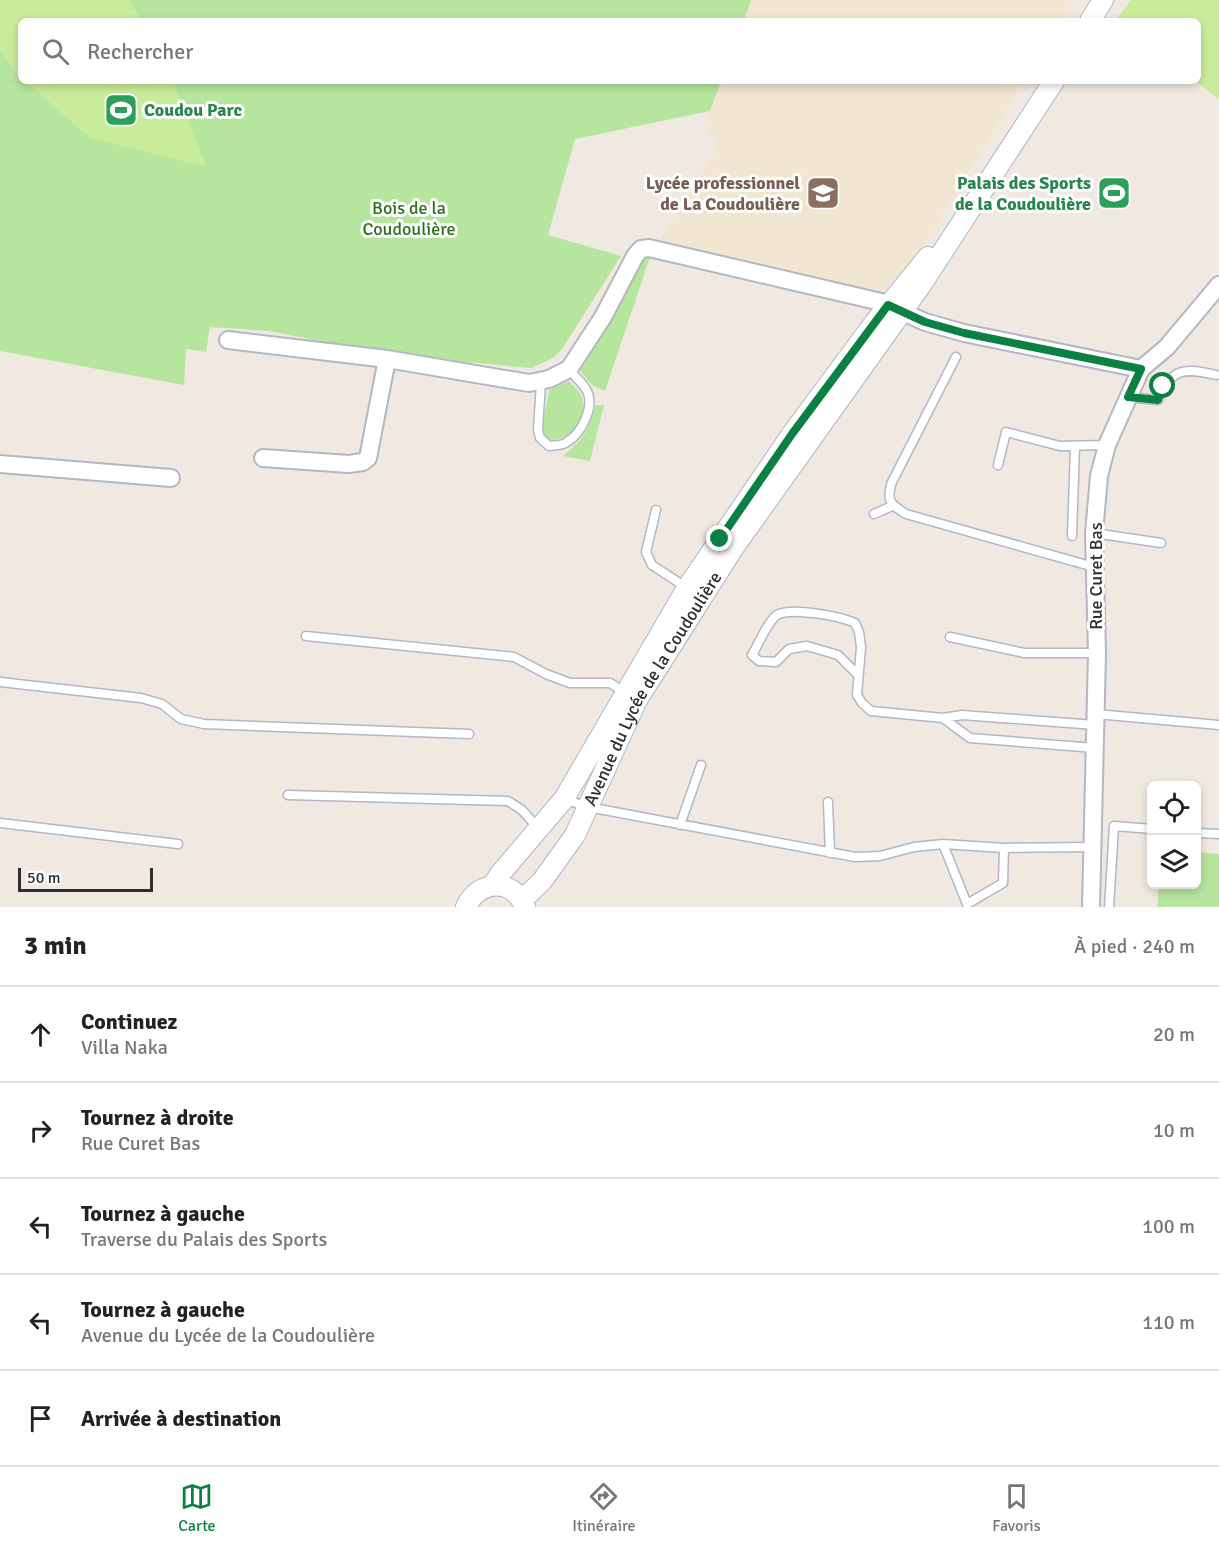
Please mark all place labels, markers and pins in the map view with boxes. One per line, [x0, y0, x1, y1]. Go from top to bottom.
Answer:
sports icon: Coudou Parc [103, 92, 139, 128]
place label: Coudou Parc [144, 99, 242, 121]
place label: Lycée professionnel de La Coudoulière [646, 172, 800, 215]
place label: Palais des Sports de la Coudoulière [955, 172, 1091, 215]
school or university icon: Lycée professionnel de La Coudoulière [805, 175, 841, 211]
sports icon: Palais des Sports de la Coudoulière [1096, 175, 1132, 211]

